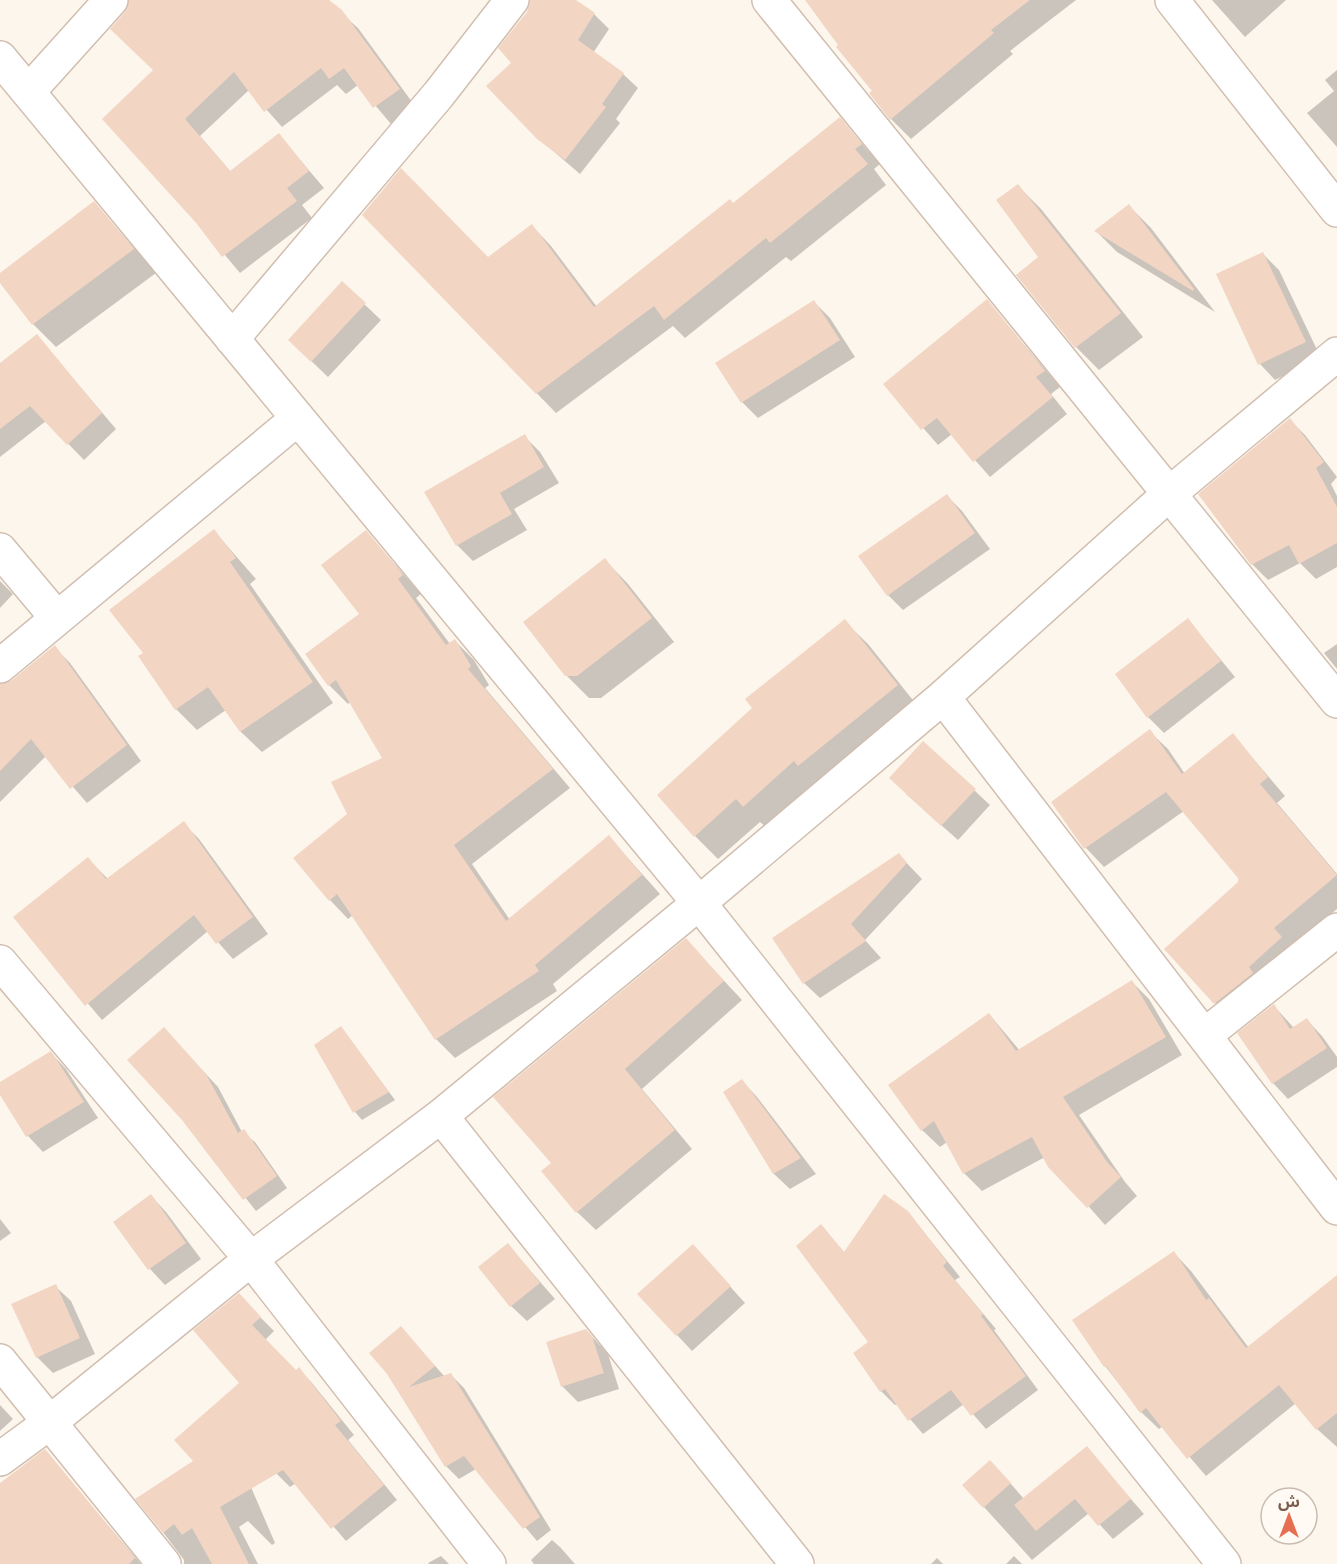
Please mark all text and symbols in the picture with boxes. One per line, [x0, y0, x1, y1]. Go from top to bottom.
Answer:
north arrow [1259, 1486, 1319, 1546]
text: ش [1278, 1489, 1300, 1513]

